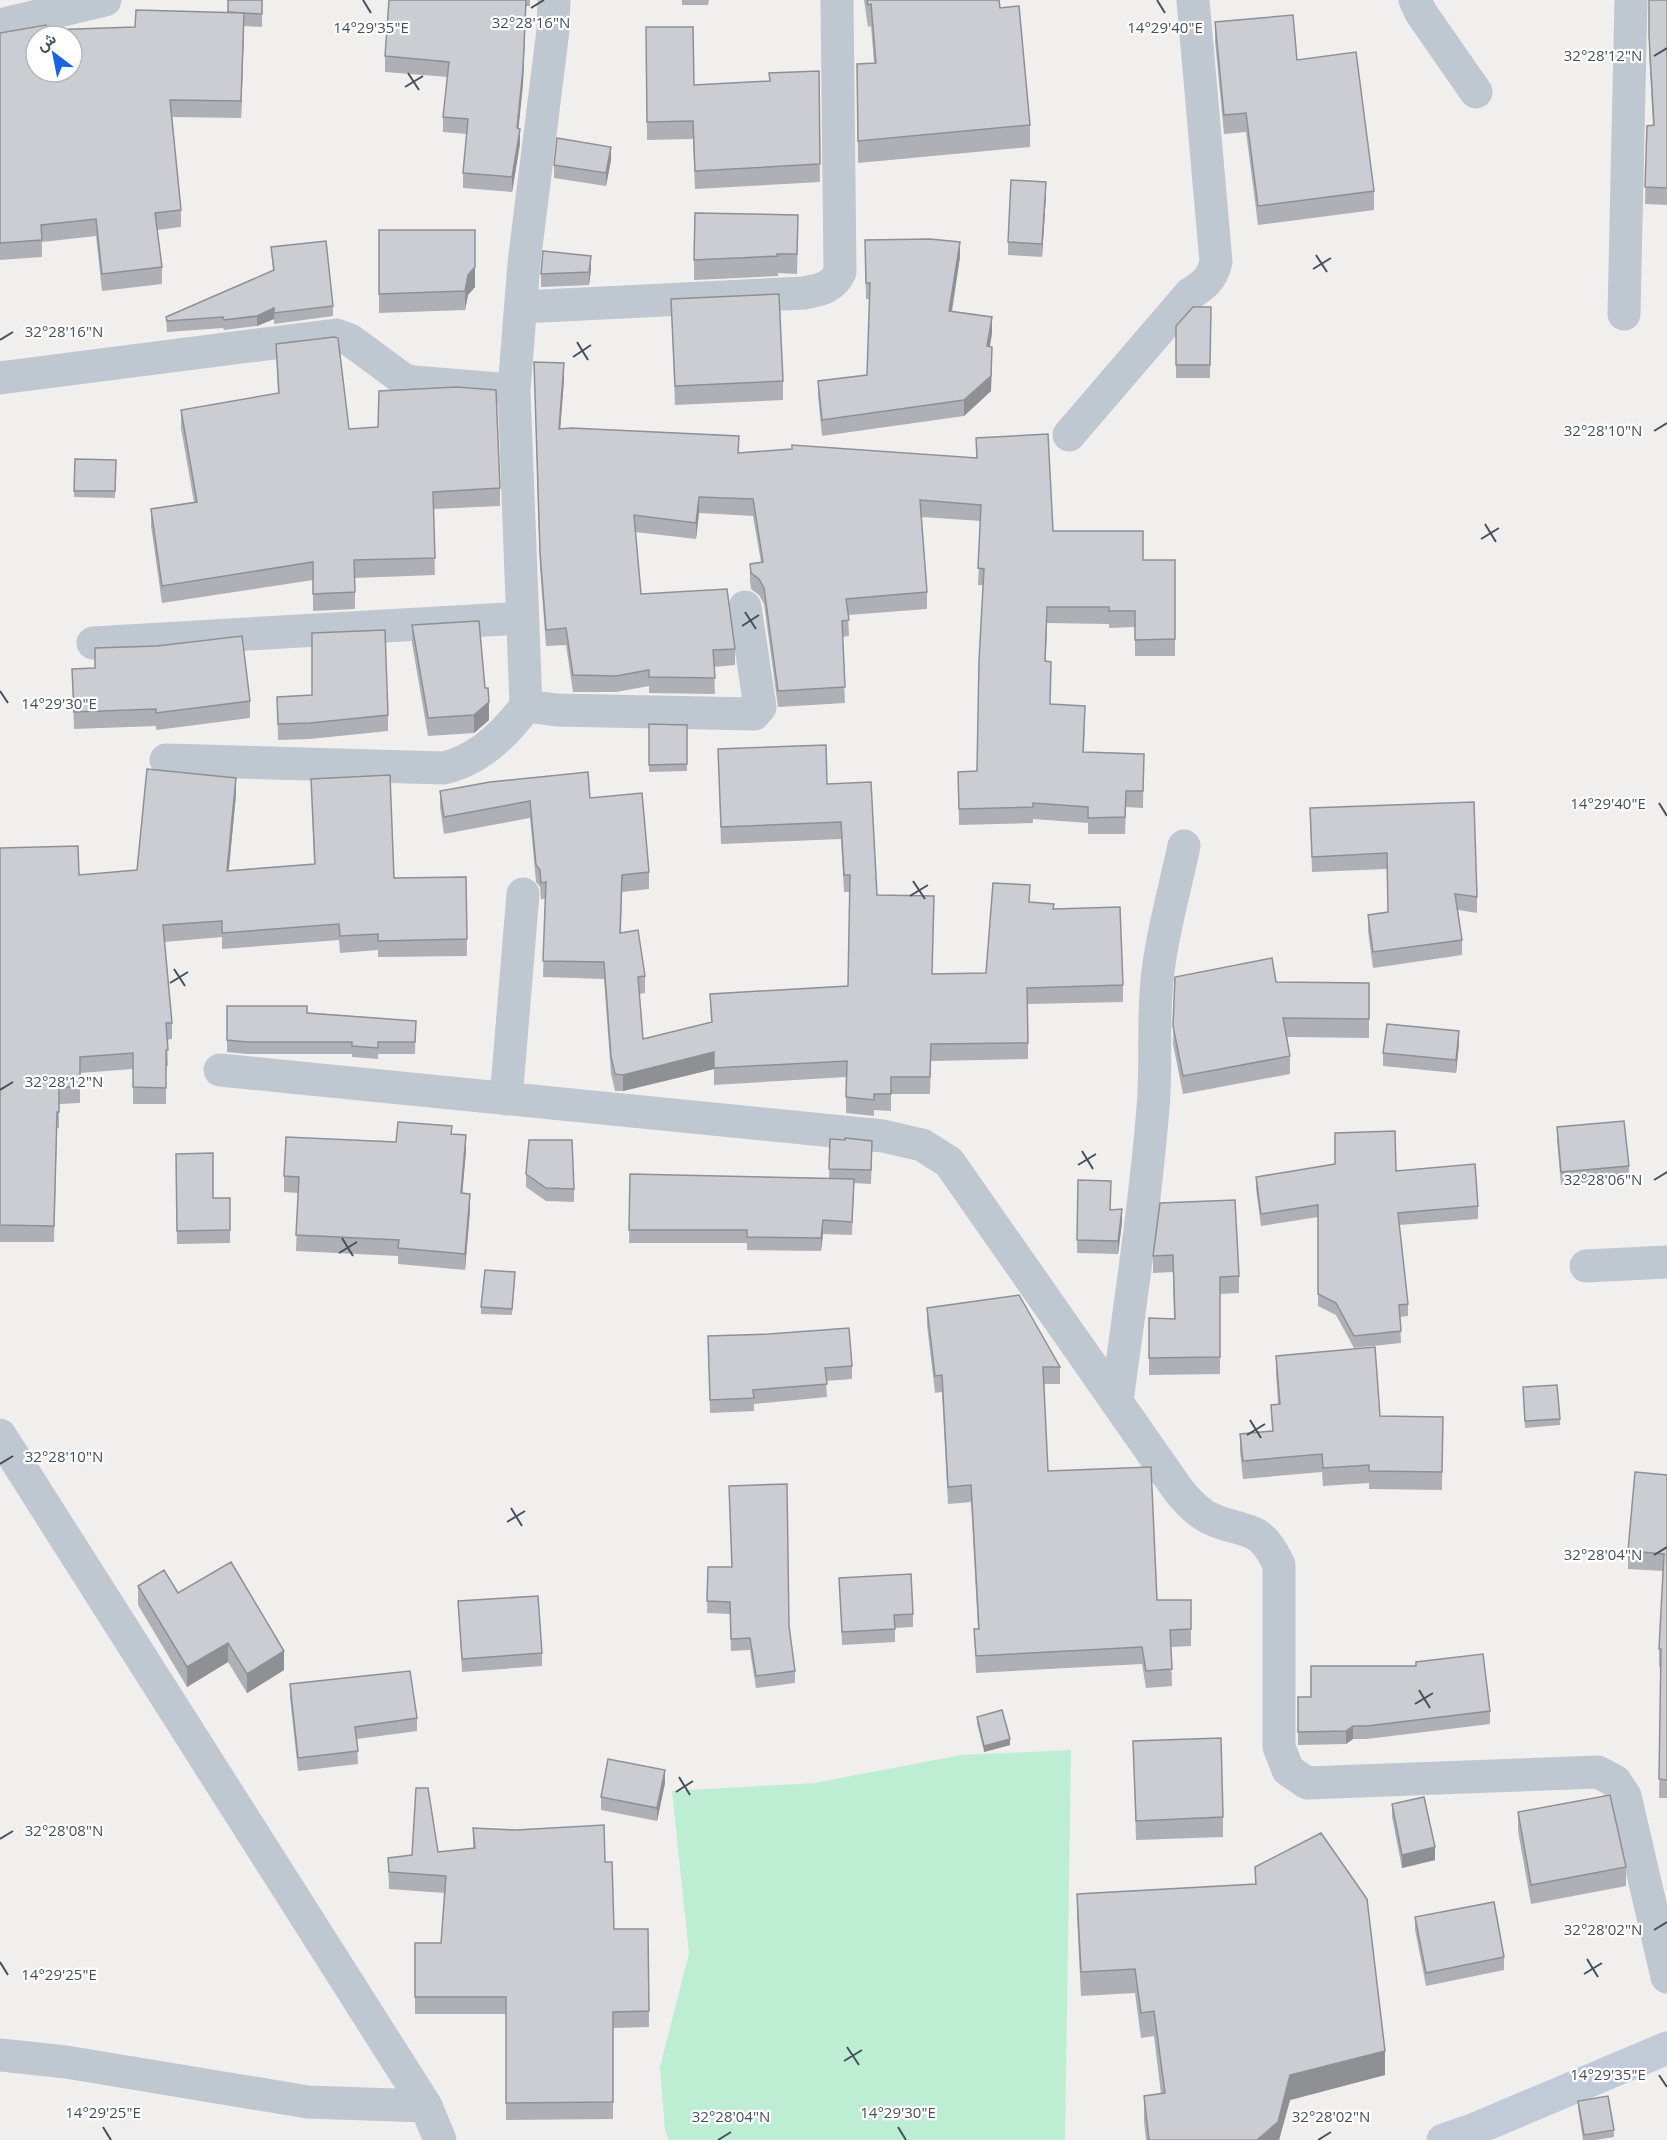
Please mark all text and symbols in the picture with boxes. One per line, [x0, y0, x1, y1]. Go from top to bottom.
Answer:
text: 32°28'16"N [492, 12, 570, 32]
text: 14°29'35"E [333, 17, 409, 37]
text: 14°29'40"E [1127, 17, 1203, 37]
north arrow [24, 24, 84, 84]
text: ش [32, 27, 60, 56]
text: 32°28'12"N [1564, 45, 1642, 65]
text: 32°28'16"N [25, 321, 103, 341]
text: 32°28'10"N [1564, 420, 1642, 440]
text: 14°29'30"E [21, 693, 97, 713]
text: 14°29'40"E [1570, 793, 1646, 813]
text: 32°28'12"N [25, 1071, 103, 1091]
text: 32°28'06"N [1564, 1169, 1642, 1189]
text: 32°28'10"N [25, 1446, 103, 1466]
text: 32°28'04"N [1564, 1544, 1642, 1564]
text: 32°28'08"N [25, 1820, 103, 1840]
text: 32°28'02"N [1564, 1919, 1642, 1939]
text: 14°29'25"E [21, 1964, 97, 1984]
text: 14°29'35"E [1570, 2064, 1646, 2084]
text: 14°29'25"E [65, 2102, 141, 2122]
text: 14°29'30"E [860, 2102, 936, 2122]
text: 32°28'04"N [692, 2106, 770, 2126]
text: 32°28'02"N [1292, 2106, 1370, 2126]

